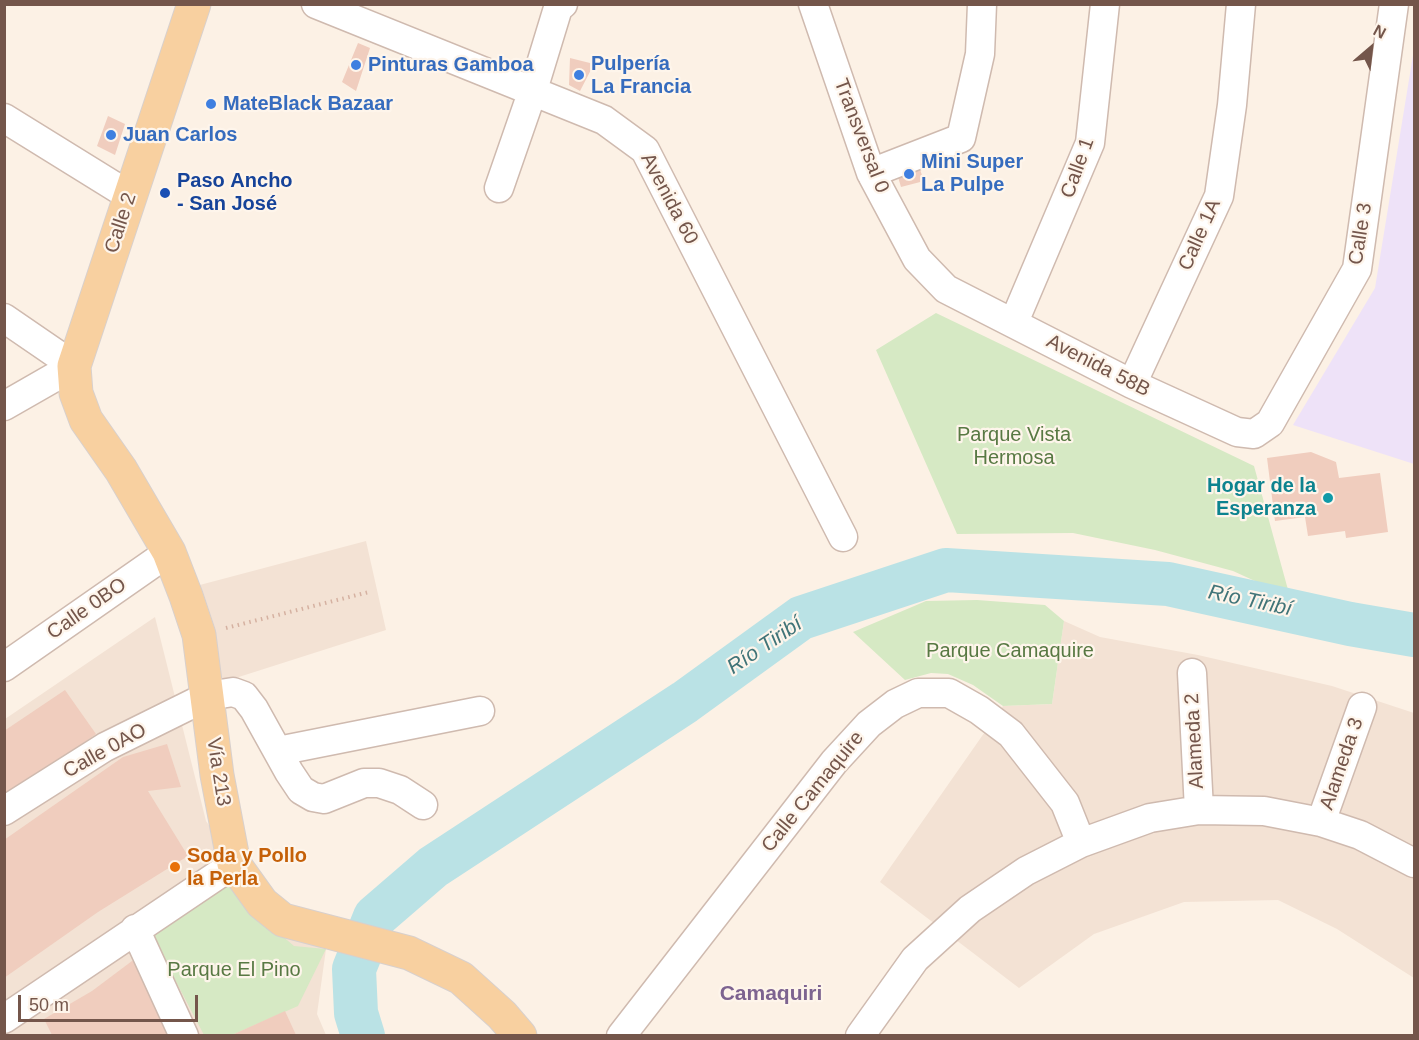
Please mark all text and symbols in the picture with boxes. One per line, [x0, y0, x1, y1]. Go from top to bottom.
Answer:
north arrow [1341, 18, 1401, 78]
text: N [1371, 21, 1389, 42]
place label: Pulpería La Francia [591, 52, 691, 99]
place label: Pinturas Gamboa [368, 53, 534, 77]
marker: Pinturas Gamboa [349, 58, 363, 72]
marker: Pulpería La Francia [572, 68, 586, 82]
street label: Transversal 0 [828, 75, 894, 197]
place label: MateBlack Bazaar [223, 92, 393, 116]
marker: MateBlack Bazaar [204, 97, 218, 111]
place label: Juan Carlos [123, 123, 237, 147]
marker: Juan Carlos [104, 128, 118, 142]
street label: Calle 1 [1056, 135, 1100, 201]
street label: Avenida 60 [635, 149, 703, 249]
place label: Mini Super La Pulpe [921, 150, 1023, 197]
marker: Mini Super La Pulpe [902, 167, 916, 181]
place label: Paso Ancho - San José [177, 169, 293, 216]
marker: Paso Ancho - San José [158, 186, 172, 200]
street label: Calle 2 [100, 190, 142, 256]
street label: Calle 1A [1174, 196, 1226, 274]
street label: Calle 3 [1344, 201, 1378, 267]
street label: Avenida 58B [1042, 330, 1154, 402]
park label: Parque Vista Hermosa [957, 423, 1071, 470]
place label: Hogar de la Esperanza [1207, 474, 1316, 521]
marker: Hogar de la Esperanza [1321, 491, 1335, 505]
street label: Calle 0BO [43, 573, 131, 645]
water label: Río Tiribí [1206, 580, 1294, 622]
water label: Río Tiribí [723, 612, 807, 680]
park label: Parque Camaquire [926, 639, 1094, 663]
street label: Alameda 2 [1181, 693, 1209, 789]
street label: Alameda 3 [1315, 715, 1369, 813]
street label: Calle 0AO [59, 718, 151, 784]
street label: Calle Camaquire [757, 727, 869, 857]
street label: Vía 213 [201, 736, 235, 808]
place label: Soda y Pollo la Perla [187, 844, 307, 891]
marker: Soda y Pollo la Perla [168, 860, 182, 874]
park label: Parque El Pino [167, 958, 301, 982]
district label: Camaquiri [720, 981, 822, 1007]
scale bar [21, 983, 201, 1021]
text: 50 m [29, 995, 69, 1015]

